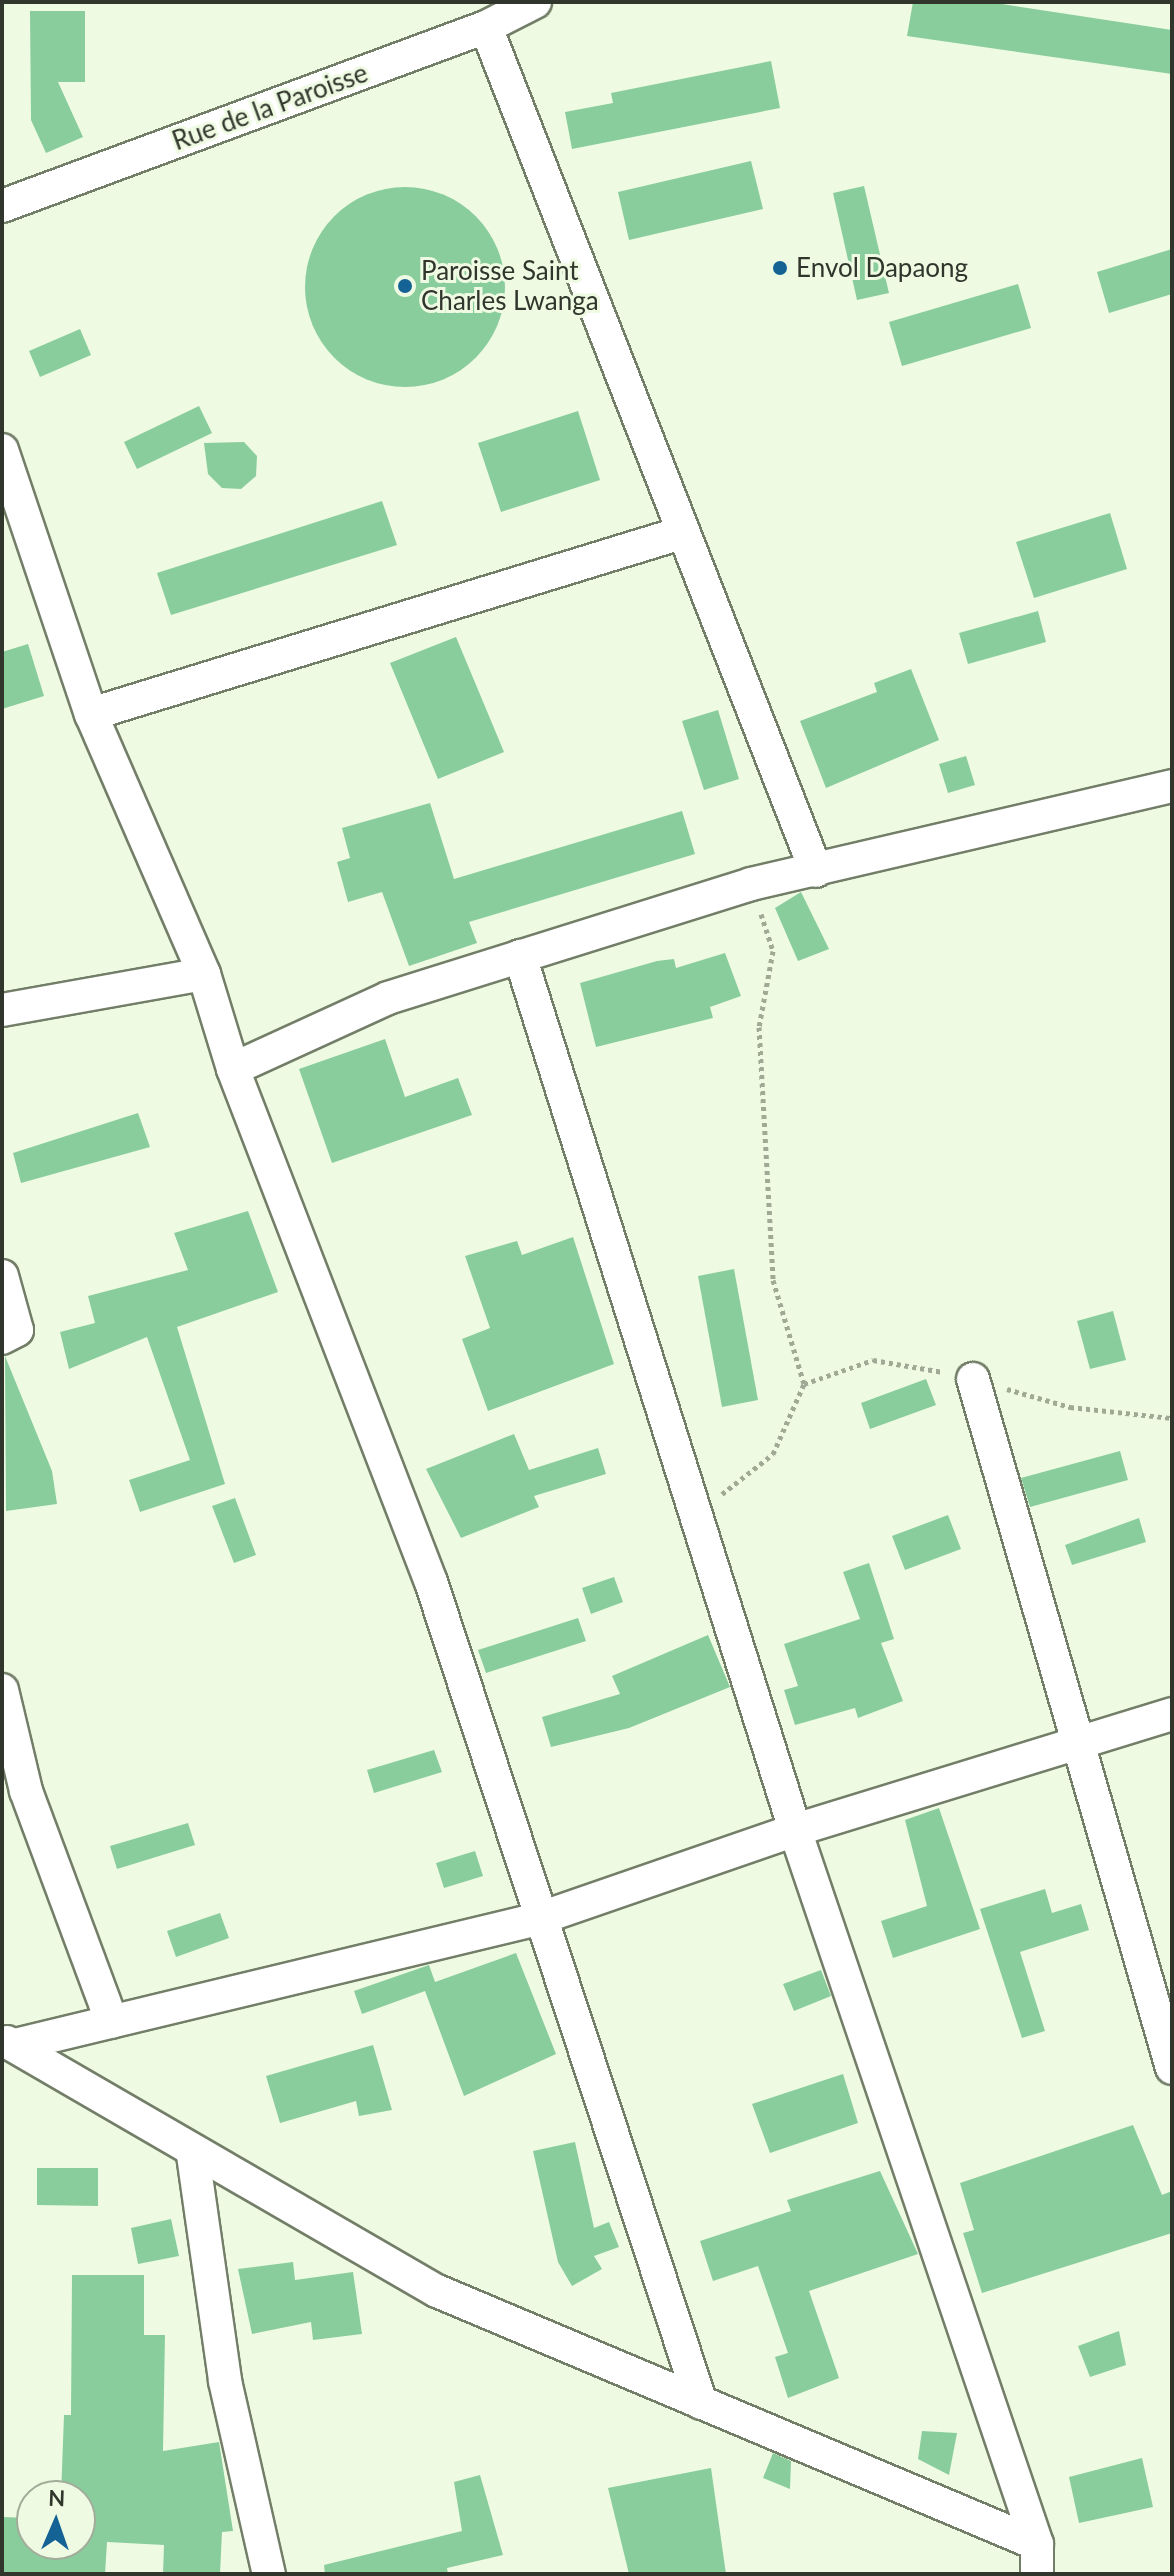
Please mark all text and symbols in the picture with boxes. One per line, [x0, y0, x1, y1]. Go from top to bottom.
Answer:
street label: Rue de la Paroisse [168, 57, 372, 157]
place label: Envol Dapaong [796, 252, 968, 284]
place label: Paroisse Saint Charles Lwanga [421, 255, 599, 316]
marker: Envol Dapaong [771, 259, 789, 277]
marker: Paroisse Saint Charles Lwanga [396, 277, 414, 295]
north arrow [16, 2480, 96, 2560]
text: N [48, 2484, 66, 2511]

